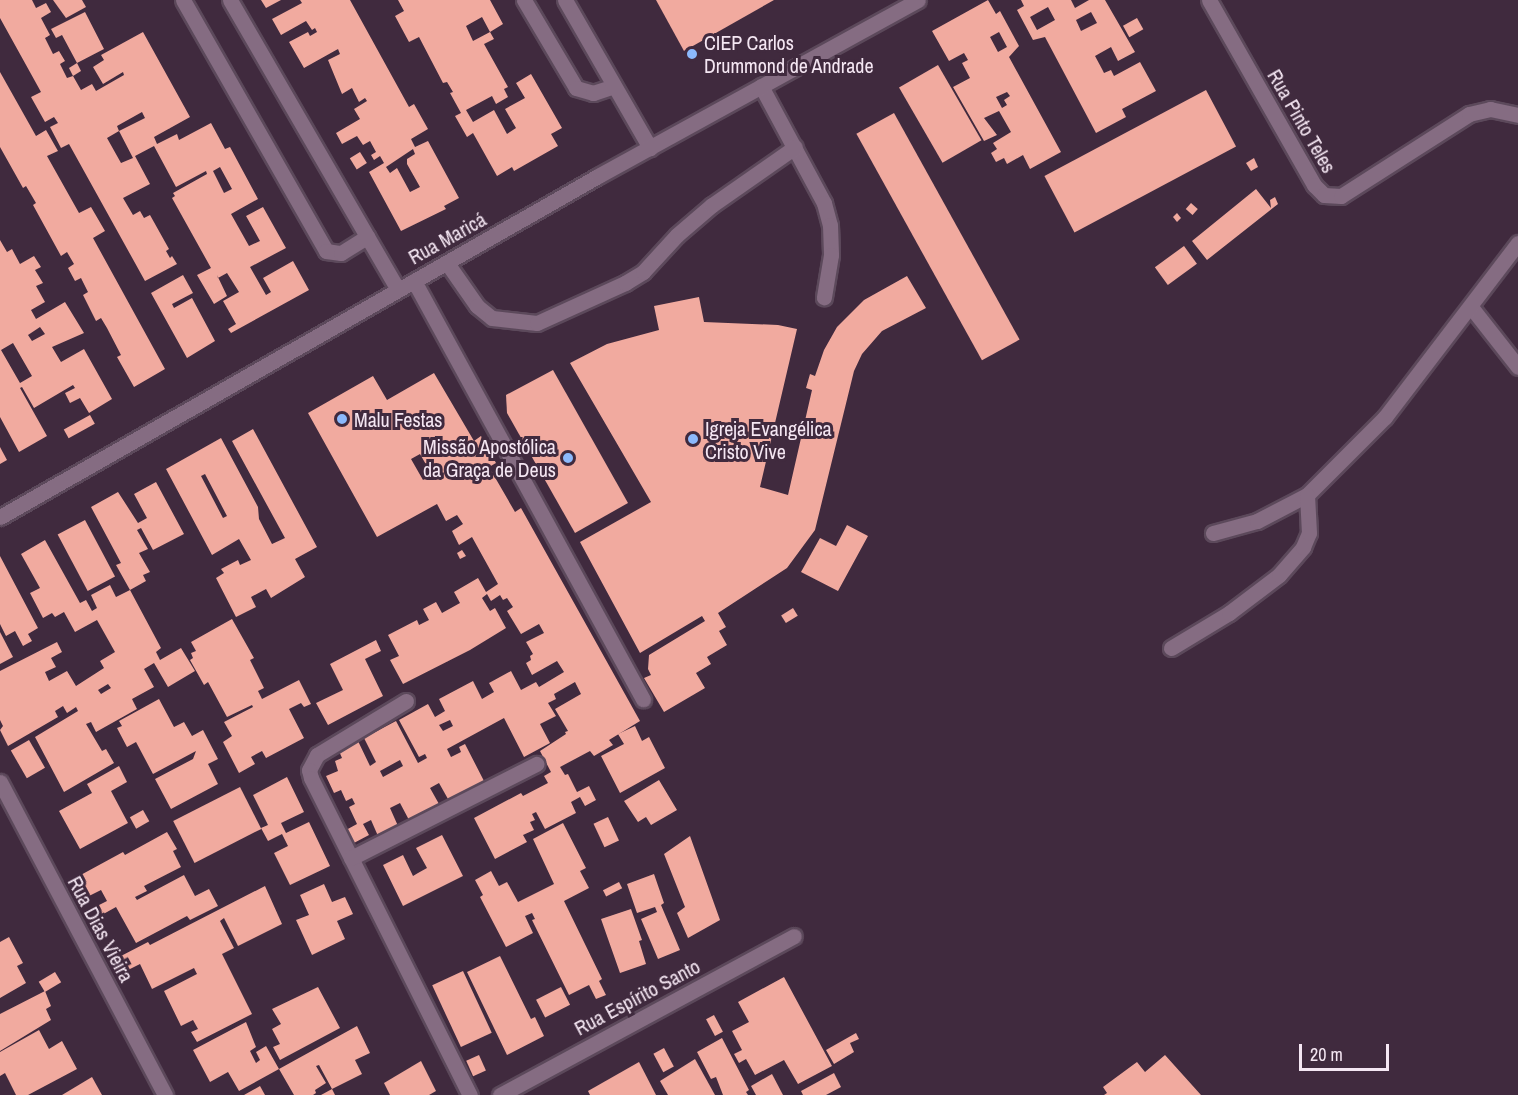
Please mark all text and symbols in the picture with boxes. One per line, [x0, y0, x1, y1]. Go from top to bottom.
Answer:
place label: CIEP Carlos Drummond de Andrade [704, 30, 874, 77]
marker: CIEP Carlos Drummond de Andrade [685, 47, 699, 61]
street label: Rua Pinto Teles [1263, 65, 1341, 177]
street label: Rua Maricá [404, 207, 490, 269]
place label: Malu Festas [354, 407, 443, 431]
marker: Malu Festas [335, 412, 349, 426]
place label: Igreja Evangélica Cristo Vive [705, 416, 832, 463]
marker: Igreja Evangélica Cristo Vive [686, 432, 700, 446]
place label: Missão Apostólica da Graça de Deus [422, 434, 556, 481]
marker: Missão Apostólica da Graça de Deus [561, 451, 575, 465]
street label: Rua Dias Vieira [63, 872, 139, 986]
street label: Rua Espírito Santo [570, 954, 704, 1040]
scale bar [1302, 1032, 1392, 1070]
text: 20 m [1310, 1042, 1343, 1067]

